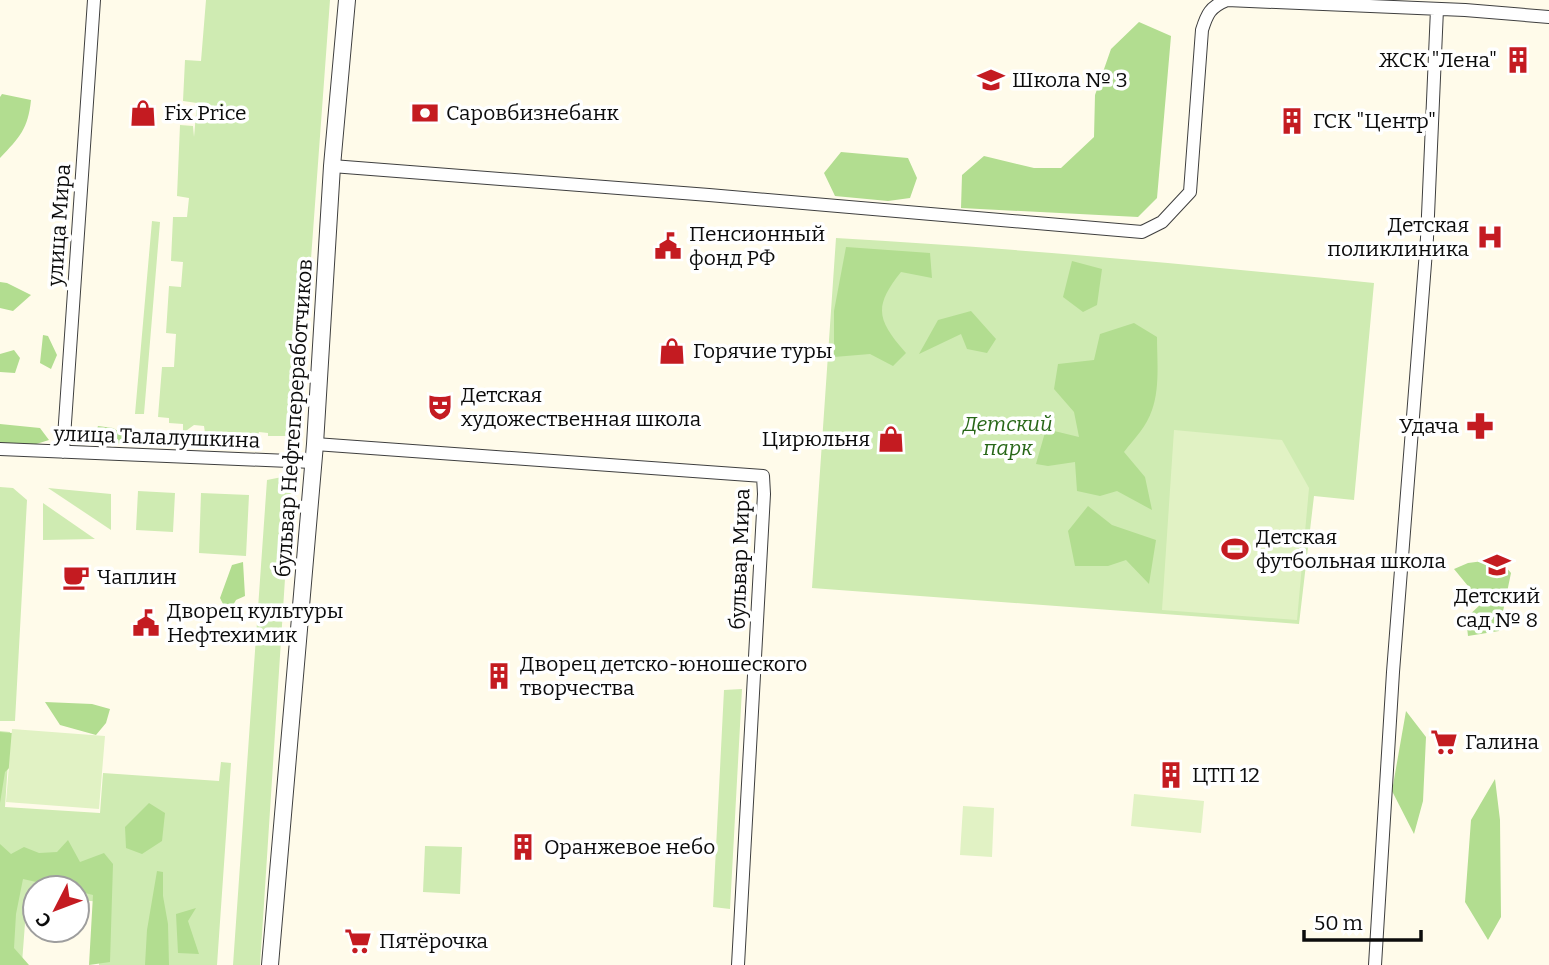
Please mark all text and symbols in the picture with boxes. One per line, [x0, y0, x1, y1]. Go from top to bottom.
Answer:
building icon: ЖСК "Лена" [1503, 45, 1533, 75]
place label: ЖСК "Лена" [1379, 47, 1497, 73]
school or university icon: Школа № 3 [976, 65, 1006, 95]
place label: Школа № 3 [1012, 67, 1128, 93]
shop icon: Fix Price [128, 98, 158, 128]
bank icon: Саровбизнебанк [410, 98, 440, 128]
place label: Fix Price [164, 100, 247, 126]
place label: Саровбизнебанк [446, 100, 620, 126]
building icon: ГСК "Центр" [1277, 106, 1307, 136]
place label: ГСК "Центр" [1313, 108, 1436, 134]
street label: улица Мира [42, 162, 76, 288]
place label: Детская поликлиника [1327, 212, 1469, 262]
place label: Пенсионный фонд РФ [689, 221, 825, 271]
hospital icon: Детская поликлиника [1475, 222, 1505, 252]
public building icon: Пенсионный фонд РФ [653, 231, 683, 261]
street label: бульвар Нефтепереработчиков [270, 258, 318, 578]
shop icon: Горячие туры [657, 336, 687, 366]
place label: Горячие туры [693, 338, 832, 364]
place label: Детская художественная школа [461, 382, 702, 432]
theatre icon: Детская художественная школа [425, 392, 455, 422]
park label: Детский парк [961, 411, 1053, 461]
pharmacy icon: Удача [1465, 411, 1495, 441]
place label: Удача [1399, 413, 1459, 439]
street label: улица Талалушкина [52, 420, 261, 454]
shop icon: Цирюльня [876, 424, 906, 454]
place label: Цирюльня [762, 426, 870, 452]
street label: бульвар Мира [725, 487, 755, 630]
place label: Детская футбольная школа [1256, 524, 1447, 574]
sports icon: Детская футбольная школа [1220, 534, 1250, 564]
school or university icon: Детский сад № 8 [1482, 550, 1512, 580]
cafe icon: Чаплин [61, 562, 91, 592]
place label: Чаплин [97, 564, 177, 590]
place label: Детский сад № 8 [1454, 583, 1540, 633]
place label: Дворец культуры Нефтехимик [167, 598, 343, 648]
public building icon: Дворец культуры Нефтехимик [131, 608, 161, 638]
place label: Дворец детско-юношеского творчества [520, 651, 807, 701]
building icon: Дворец детско-юношеского творчества [484, 661, 514, 691]
supermarket icon: Галина [1429, 727, 1459, 757]
place label: Галина [1465, 729, 1540, 755]
building icon: ЦТП 12 [1156, 760, 1186, 790]
place label: ЦТП 12 [1192, 762, 1260, 788]
building icon: Оранжевое небо [508, 832, 538, 862]
place label: Оранжевое небо [544, 834, 715, 860]
north arrow [21, 874, 91, 944]
scale bar [1304, 898, 1421, 942]
text: С [31, 908, 56, 932]
text: 50 m [1314, 910, 1363, 936]
supermarket icon: Пятёрочка [343, 926, 373, 956]
place label: Пятёрочка [379, 928, 489, 954]

